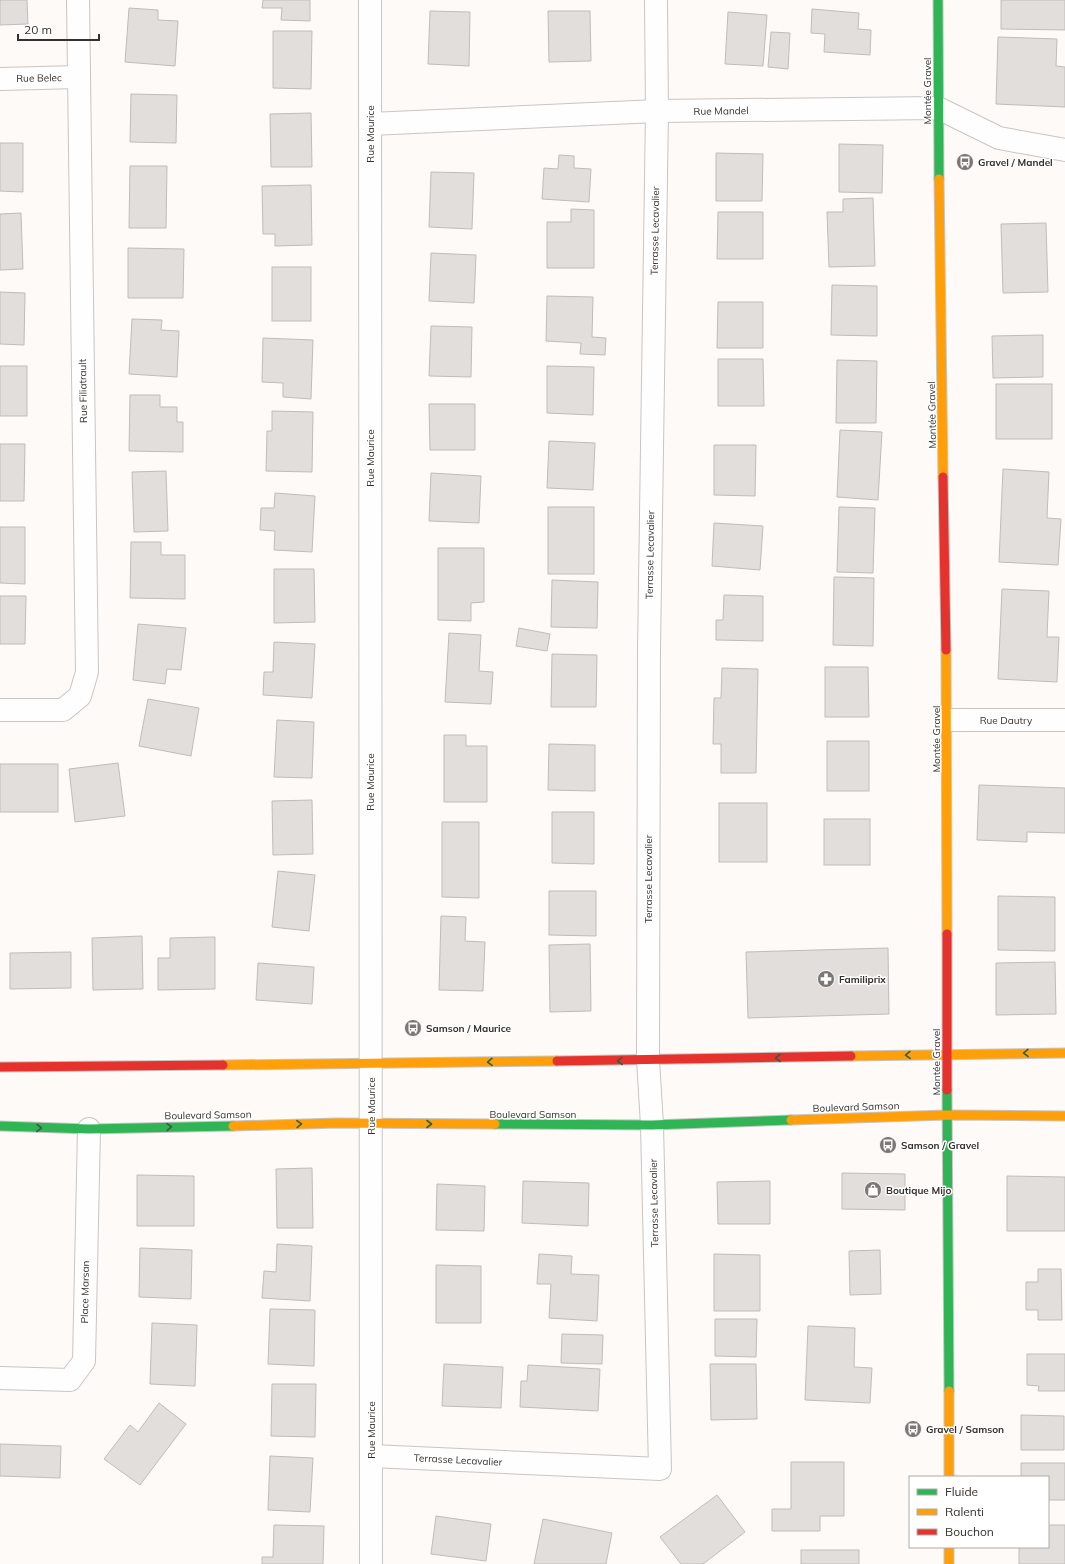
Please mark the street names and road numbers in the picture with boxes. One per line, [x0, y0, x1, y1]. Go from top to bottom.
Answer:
street label: Montée Gravel [921, 58, 934, 125]
street label: Rue Belec [16, 71, 62, 85]
street label: Rue Mandel [693, 104, 749, 118]
street label: Rue Maurice [364, 105, 377, 163]
street label: Terrasse Lecavalier [648, 186, 662, 275]
street label: Rue Filiatrault [76, 358, 90, 423]
street label: Montée Gravel [925, 381, 939, 449]
street label: Rue Maurice [364, 429, 377, 487]
street label: Terrasse Lecavalier [643, 510, 657, 599]
street label: Montée Gravel [930, 706, 943, 773]
street label: Rue Dautry [980, 714, 1033, 727]
street label: Rue Maurice [364, 753, 377, 811]
street label: Terrasse Lecavalier [642, 834, 655, 923]
street label: Montée Gravel [930, 1029, 943, 1096]
street label: Rue Maurice [365, 1077, 378, 1135]
street label: Boulevard Samson [812, 1099, 900, 1115]
street label: Boulevard Samson [164, 1108, 252, 1122]
street label: Boulevard Samson [490, 1108, 577, 1121]
street label: Terrasse Lecavalier [647, 1158, 661, 1247]
street label: Place Marsan [78, 1260, 92, 1323]
street label: Rue Maurice [365, 1401, 378, 1459]
street label: Terrasse Lecavalier [413, 1451, 503, 1469]

